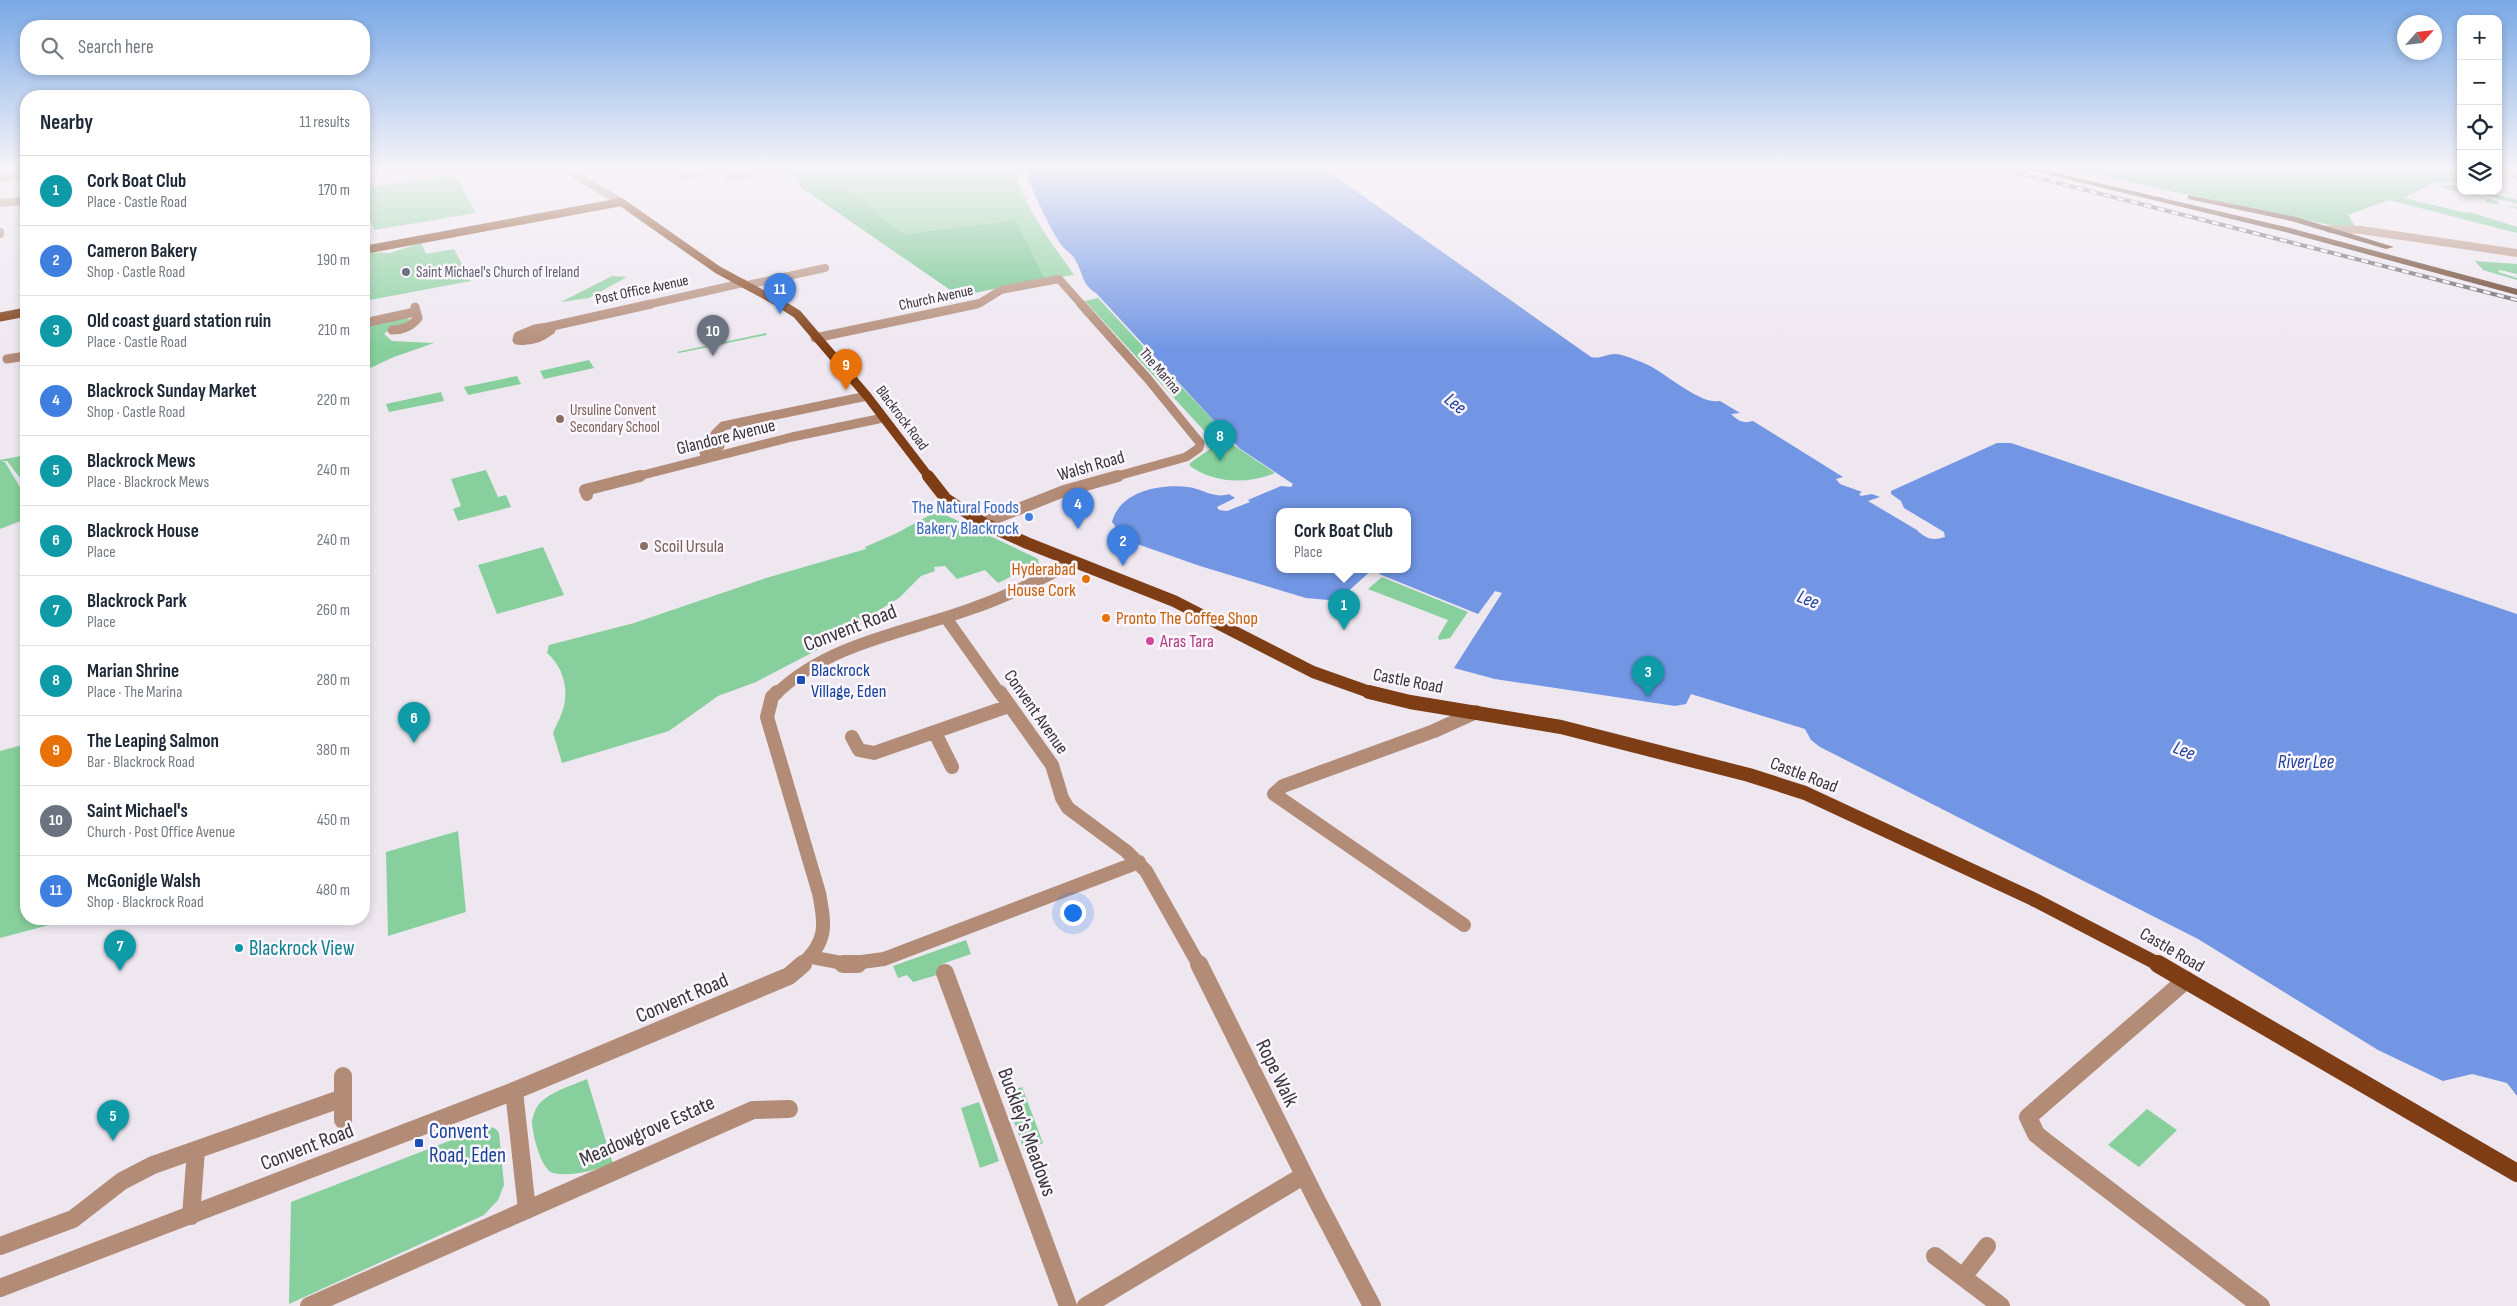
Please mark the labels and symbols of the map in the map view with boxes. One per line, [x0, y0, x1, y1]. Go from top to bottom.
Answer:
north arrow [2397, 15, 2442, 60]
place label: Saint Michael's Church of Ireland [416, 263, 579, 282]
marker: Saint Michael's Church of Ireland [400, 266, 412, 278]
street label: Post Office Avenue [594, 271, 690, 309]
pin: 11 [764, 273, 796, 314]
street label: Church Avenue [897, 281, 975, 315]
pin: 10 [697, 315, 729, 356]
street label: The Marina [1135, 344, 1185, 398]
pin: 9 [830, 349, 862, 390]
street label: Blackrock Road [871, 382, 933, 454]
water label: Lee [1439, 388, 1471, 420]
place label: Ursuline Convent Secondary School [570, 401, 660, 437]
marker: Ursuline Convent Secondary School [554, 413, 566, 425]
street label: Glandore Avenue [674, 415, 778, 459]
pin: 8 [1204, 420, 1236, 461]
street label: Walsh Road [1055, 446, 1127, 486]
pin: 4 [1062, 488, 1094, 529]
place label: The Natural Foods Bakery Blackrock [911, 497, 1019, 539]
marker: The Natural Foods Bakery Blackrock [1023, 511, 1035, 523]
pin: 2 [1107, 525, 1139, 566]
place label: Scoil Ursula [654, 536, 724, 557]
marker: Scoil Ursula [638, 540, 650, 552]
place label: Hyderabad House Cork [1007, 559, 1076, 601]
marker: Hyderabad House Cork [1080, 573, 1092, 585]
water label: Lee [1794, 585, 1823, 615]
pin: 1 [1328, 589, 1360, 630]
street label: Convent Road [800, 599, 900, 657]
place label: Pronto The Coffee Shop [1116, 608, 1258, 629]
marker: Pronto The Coffee Shop [1100, 612, 1112, 624]
place label: Aras Tara [1159, 631, 1214, 652]
marker: Aras Tara [1144, 635, 1156, 647]
pin: 3 [1632, 656, 1664, 697]
place label: Blackrock Village, Eden [811, 660, 886, 702]
street label: Castle Road [1371, 664, 1445, 698]
street label: Convent Avenue [999, 666, 1073, 758]
marker: Blackrock Village, Eden [795, 674, 807, 686]
pin: 6 [398, 702, 430, 743]
water label: Lee [2170, 736, 2199, 766]
water label: River Lee [2278, 751, 2335, 774]
street label: Castle Road [1767, 753, 1841, 797]
your location [1060, 900, 1086, 926]
street label: Castle Road [2136, 923, 2208, 977]
pin: 7 [104, 930, 136, 971]
place label: Blackrock View [249, 936, 355, 961]
marker: Blackrock View [233, 942, 245, 954]
street label: Convent Road [632, 967, 732, 1029]
street label: Rope Walk [1250, 1035, 1304, 1111]
street label: Buckley's Meadows [992, 1064, 1062, 1200]
street label: Meadowgrove Estate [575, 1090, 719, 1172]
pin: 5 [97, 1100, 129, 1141]
street label: Convent Road [257, 1118, 357, 1176]
place label: Convent Road, Eden [429, 1119, 506, 1168]
marker: Convent Road, Eden [413, 1137, 425, 1149]

